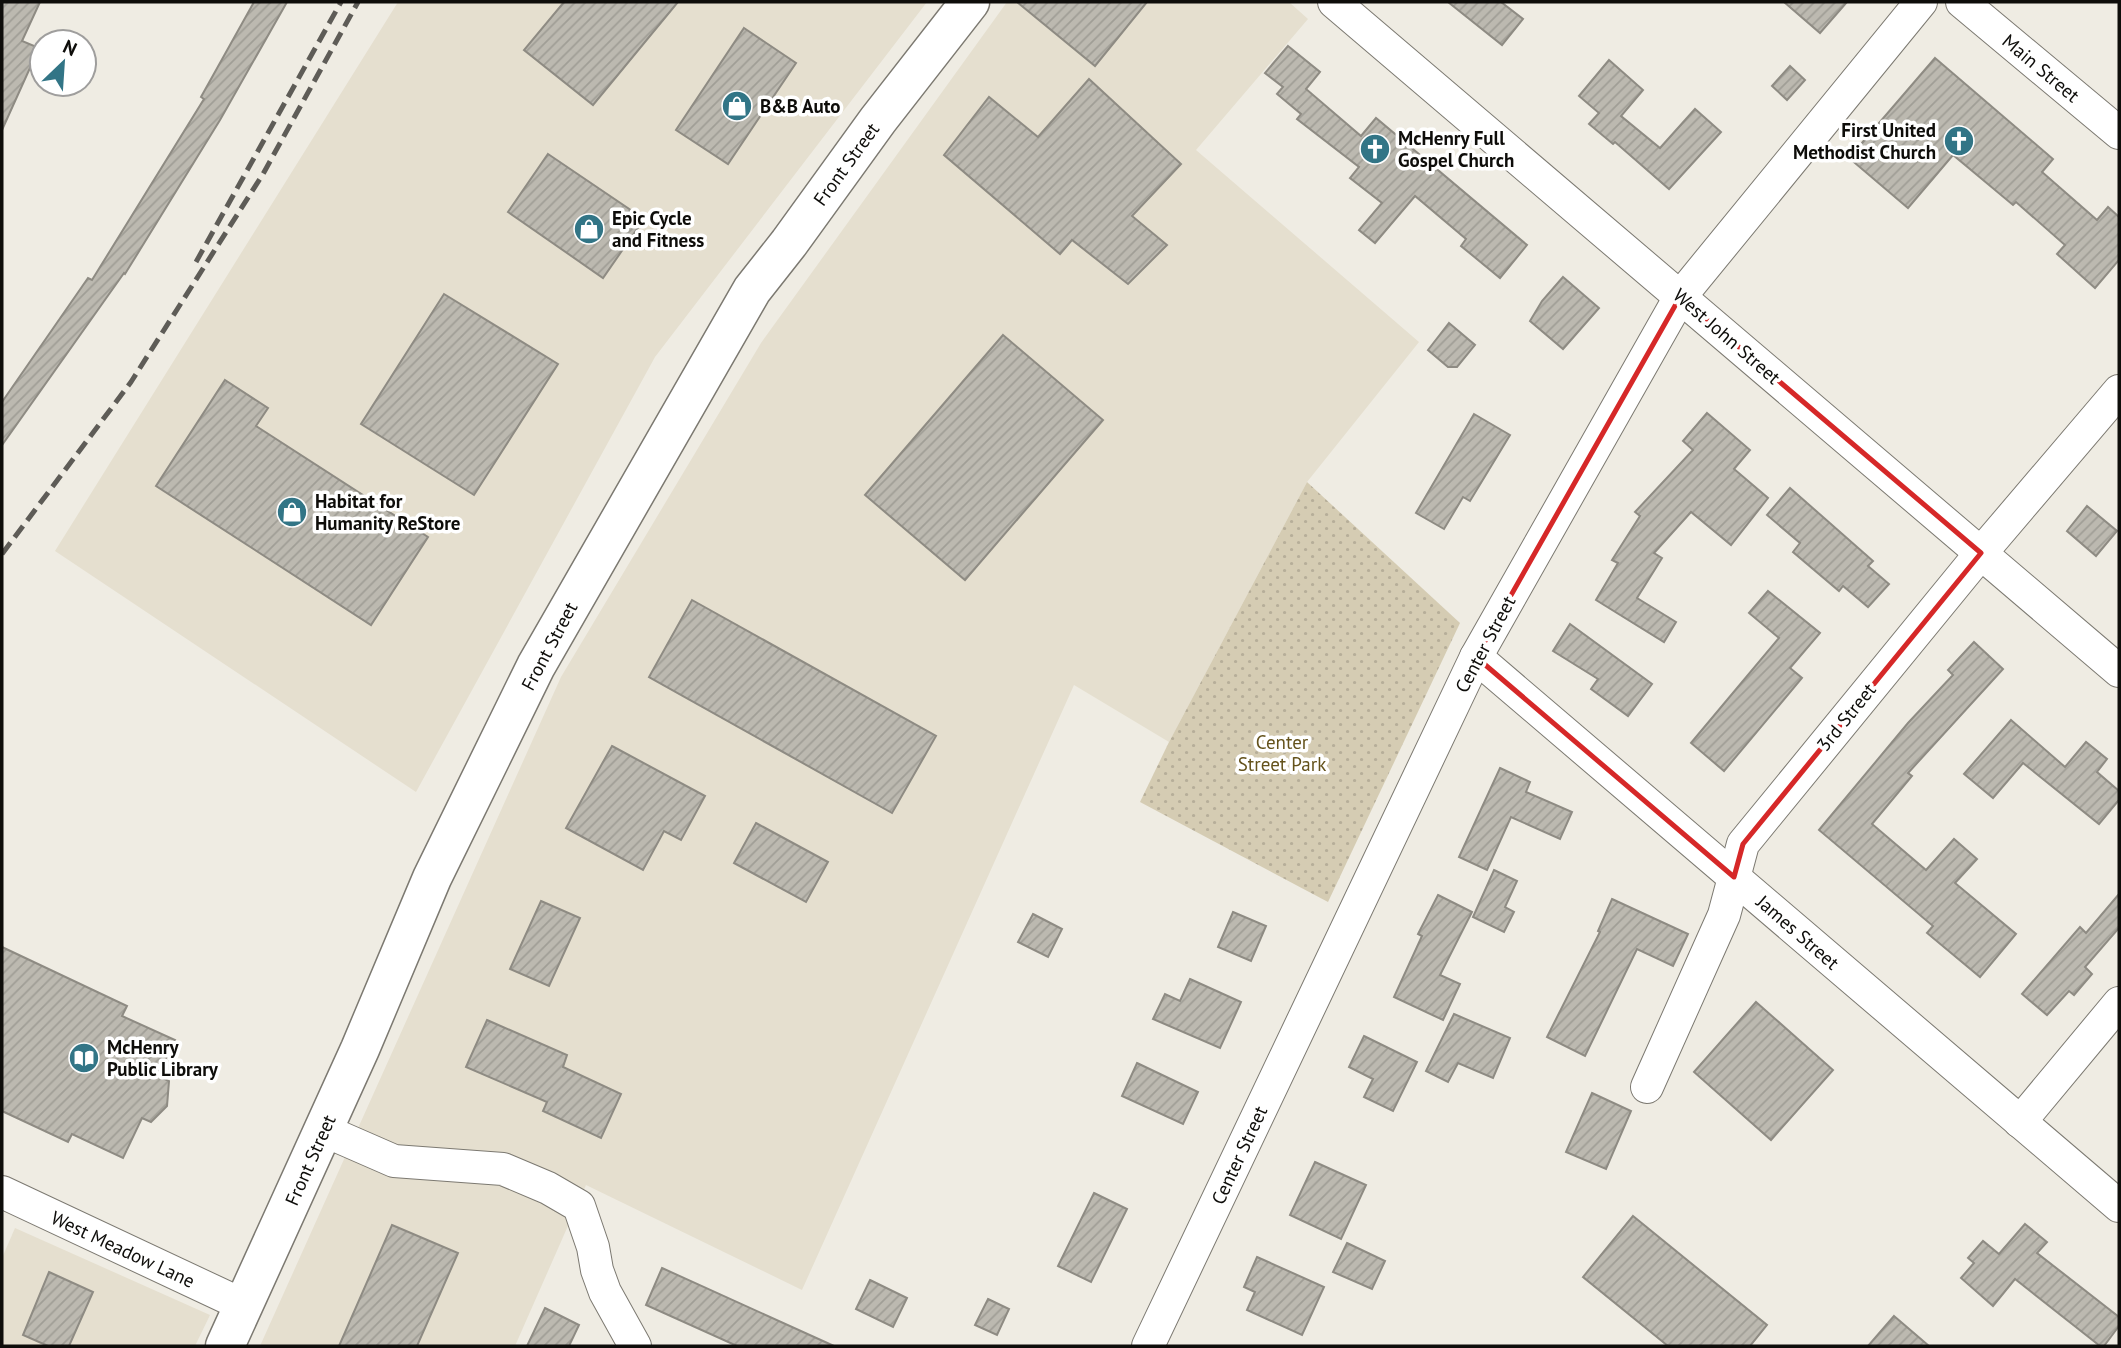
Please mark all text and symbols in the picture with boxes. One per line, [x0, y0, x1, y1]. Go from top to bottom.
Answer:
north arrow [28, 28, 98, 98]
street label: Main Street [1997, 29, 2085, 108]
text: N [59, 34, 81, 61]
shop icon: B&B Auto [720, 89, 754, 123]
place label: B&B Auto [760, 94, 840, 118]
street label: Front Street [808, 117, 885, 210]
place label: First United Methodist Church [1793, 118, 1936, 164]
church icon: First United Methodist Church [1942, 124, 1976, 158]
place label: McHenry Full Gospel Church [1398, 126, 1514, 172]
church icon: McHenry Full Gospel Church [1358, 132, 1392, 166]
place label: Epic Cycle and Fitness [612, 206, 704, 252]
shop icon: Epic Cycle and Fitness [572, 212, 606, 246]
street label: West John Street [1668, 283, 1786, 389]
place label: Habitat for Humanity ReStore [315, 489, 460, 535]
shop icon: Habitat for Humanity ReStore [275, 495, 309, 529]
street label: Center Street [1449, 591, 1521, 697]
street label: Front Street [516, 597, 583, 694]
street label: 3rd Street [1811, 678, 1881, 756]
park label: Center Street Park [1238, 730, 1326, 776]
street label: James Street [1751, 889, 1845, 975]
place label: McHenry Public Library [107, 1035, 219, 1081]
library icon: McHenry Public Library [67, 1041, 101, 1075]
street label: Center Street [1206, 1101, 1273, 1208]
street label: Front Street [279, 1110, 341, 1209]
street label: West Meadow Lane [47, 1205, 199, 1293]

